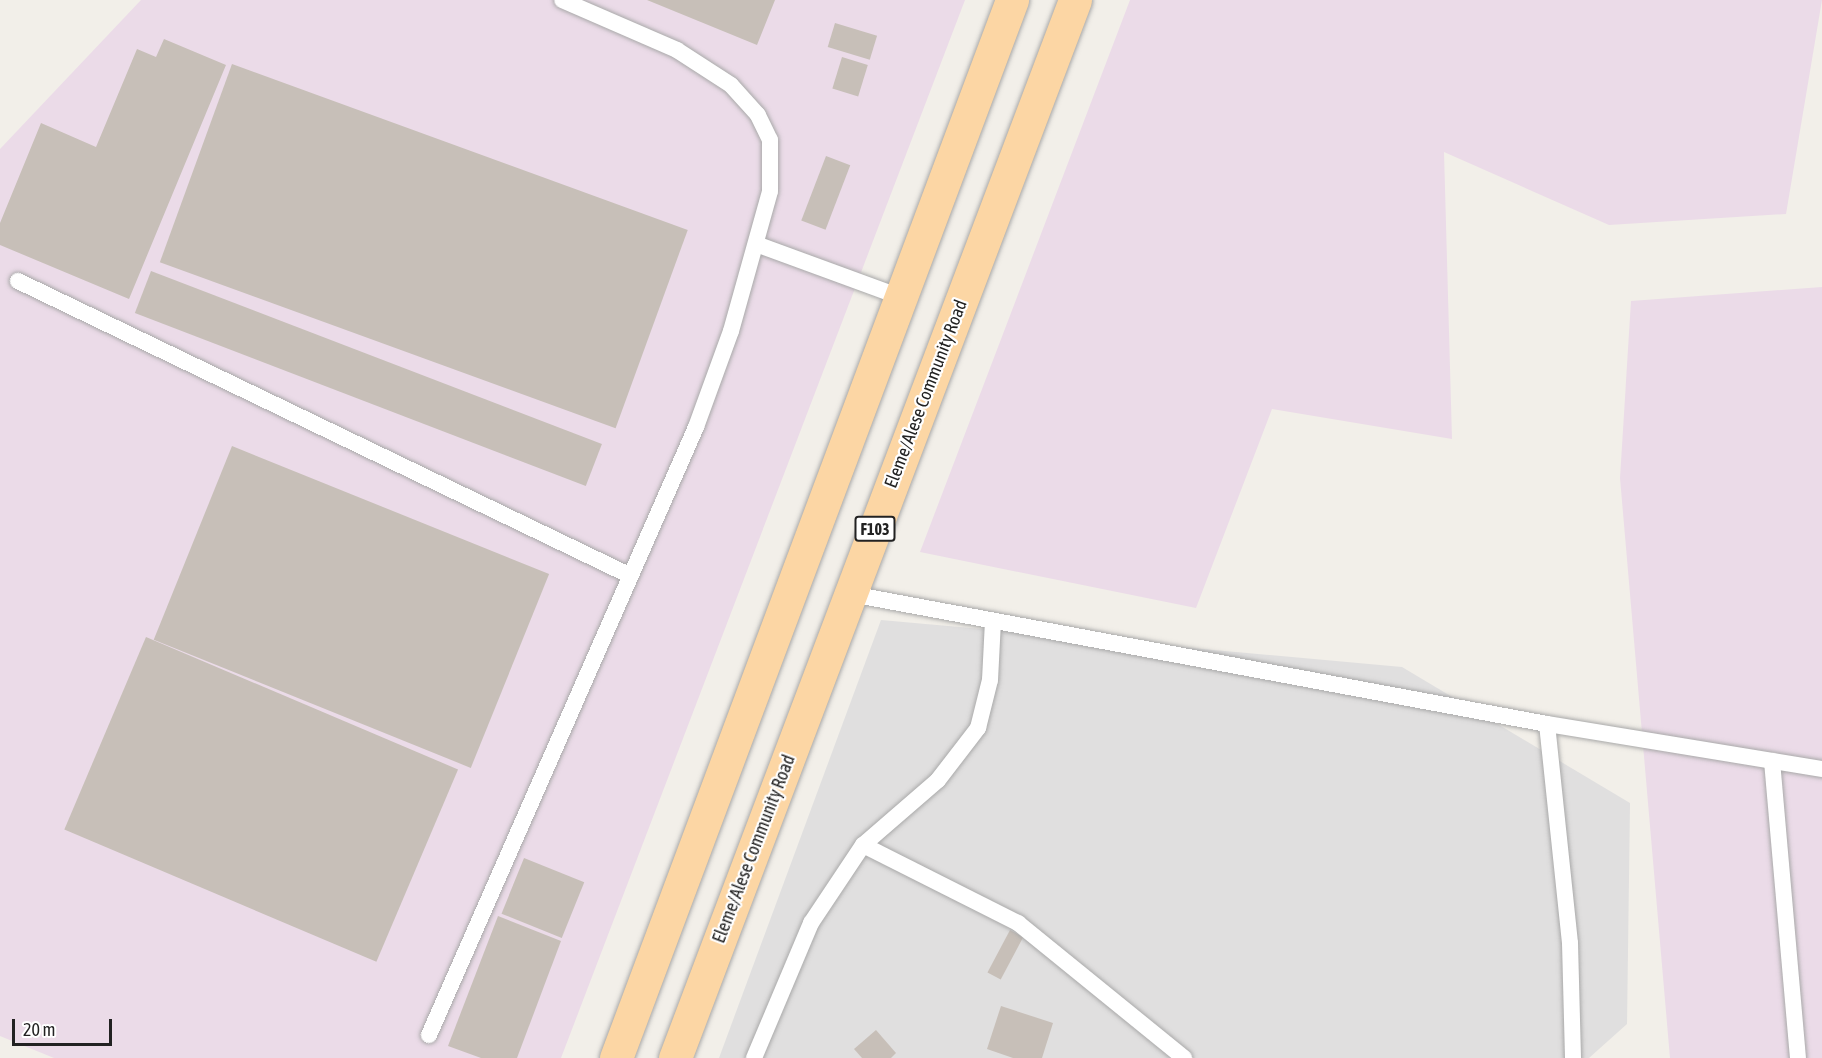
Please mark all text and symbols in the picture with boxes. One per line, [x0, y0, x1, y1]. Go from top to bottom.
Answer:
street label: Eleme/Alese Community Road [880, 297, 972, 491]
road number: F103 [854, 516, 896, 542]
street label: Eleme/Alese Community Road [708, 752, 800, 946]
scale bar [15, 1007, 116, 1045]
text: 20 m [23, 1019, 55, 1040]

